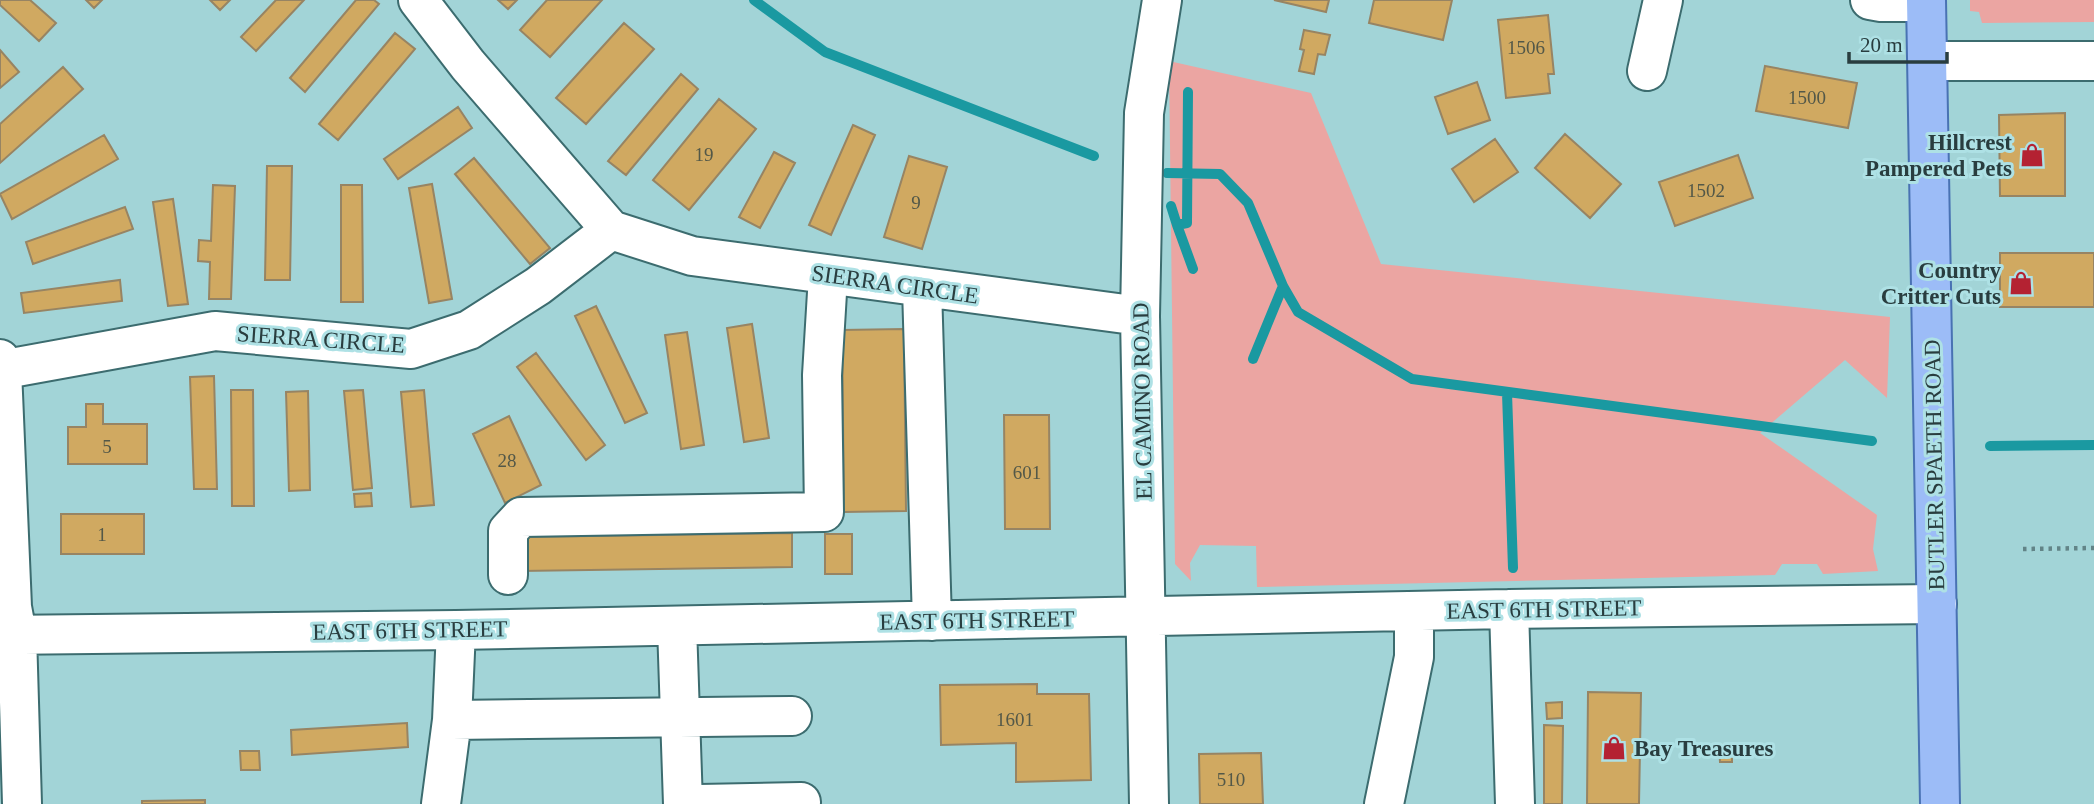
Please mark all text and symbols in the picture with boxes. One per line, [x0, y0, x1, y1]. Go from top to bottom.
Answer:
scale bar [1849, 21, 1947, 65]
text: 20 m [1860, 33, 1903, 57]
house number: 1506 [1507, 37, 1545, 58]
house number: 1500 [1788, 87, 1826, 108]
place label: Hillcrest Pampered Pets [1865, 130, 2012, 181]
shop icon: Hillcrest Pampered Pets [2018, 141, 2046, 169]
house number: 19 [695, 144, 714, 165]
house number: 1502 [1687, 180, 1725, 201]
house number: 9 [911, 192, 921, 213]
place label: Country Critter Cuts [1881, 258, 2001, 309]
street label: SIERRA CIRCLE [810, 260, 980, 309]
shop icon: Country Critter Cuts [2007, 269, 2035, 297]
street label: EL CAMINO ROAD [1128, 302, 1157, 500]
street label: SIERRA CIRCLE [236, 321, 406, 358]
street label: BUTLER SPAETH ROAD [1920, 339, 1949, 591]
house number: 5 [102, 436, 112, 457]
house number: 28 [498, 450, 517, 471]
house number: 601 [1013, 462, 1041, 483]
house number: 1 [97, 524, 107, 545]
street label: EAST 6TH STREET [1446, 595, 1642, 624]
street label: EAST 6TH STREET [879, 606, 1075, 635]
street label: EAST 6TH STREET [312, 616, 508, 645]
house number: 1601 [996, 709, 1034, 730]
shop icon: Bay Treasures [1600, 734, 1628, 762]
place label: Bay Treasures [1634, 736, 1774, 761]
house number: 510 [1217, 769, 1245, 790]

